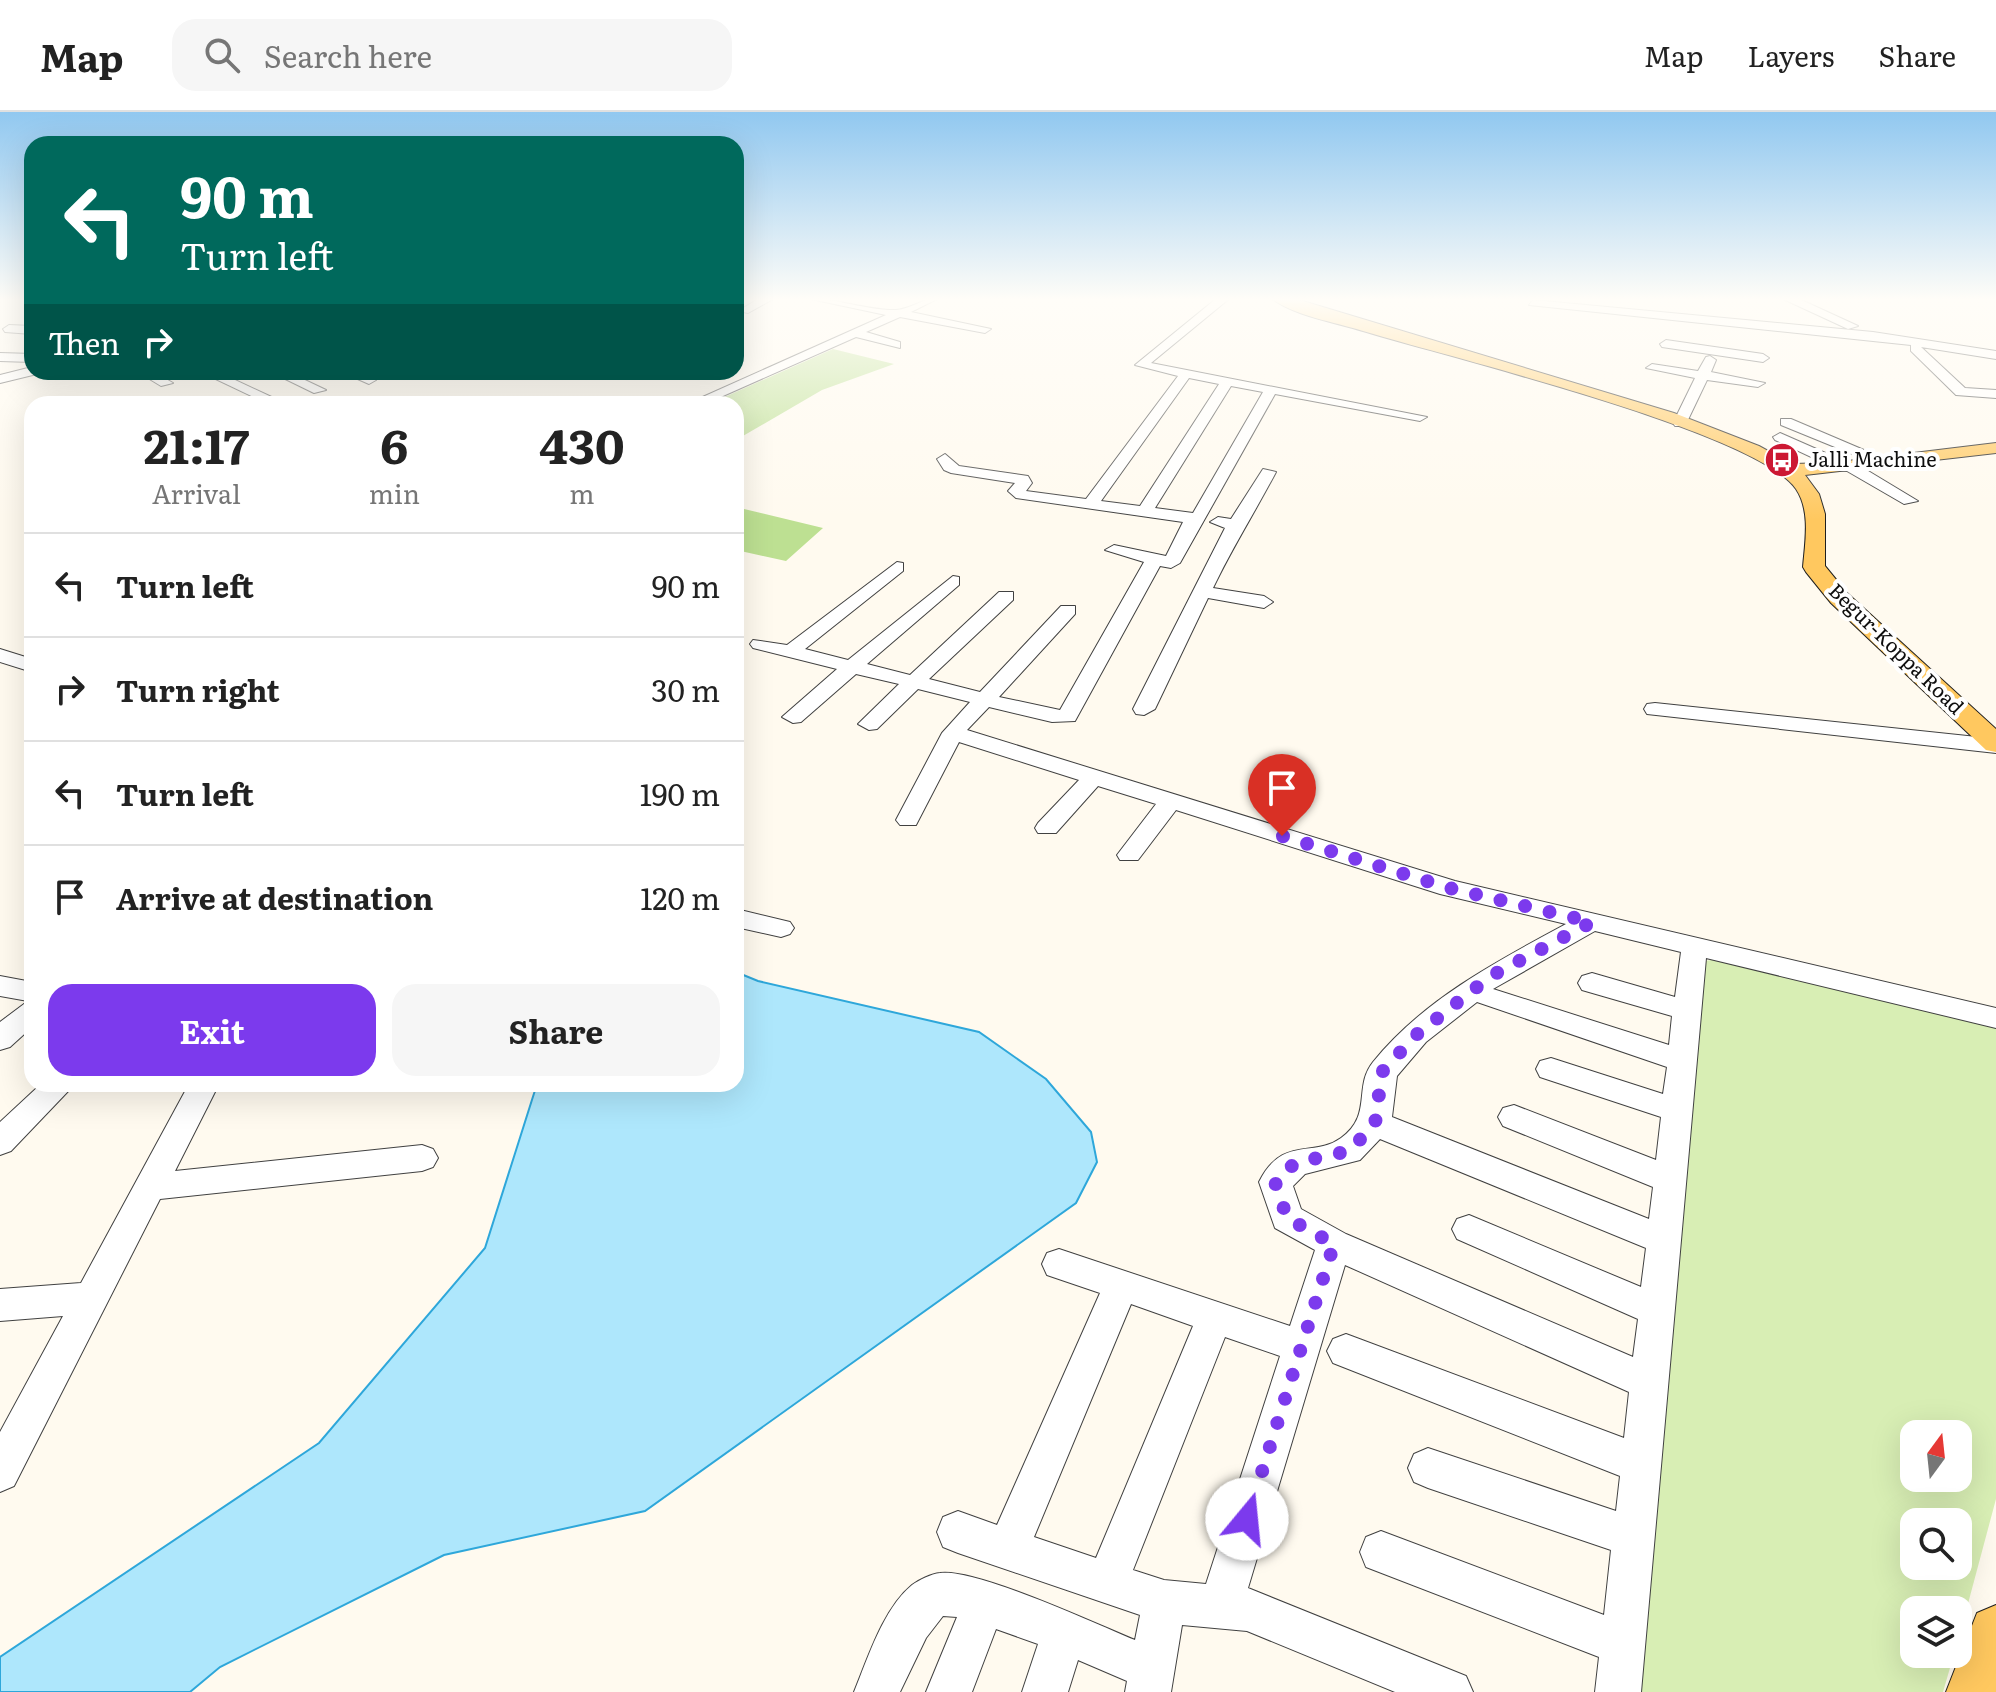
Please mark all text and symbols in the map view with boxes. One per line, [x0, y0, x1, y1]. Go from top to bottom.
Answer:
search box [172, 19, 732, 91]
text: Map [40, 27, 124, 84]
icon: search [200, 33, 244, 77]
text: Search here [264, 33, 432, 77]
text: Map [1644, 34, 1703, 76]
text: Layers [1747, 34, 1834, 76]
text: Share [1878, 34, 1956, 76]
text: 90 m [180, 152, 314, 235]
icon: left [48, 168, 152, 272]
text: Turn left [180, 228, 334, 281]
text: Then [48, 320, 120, 364]
icon: right [136, 320, 180, 364]
text: 21:17 [143, 408, 249, 479]
text: 6 [380, 408, 408, 479]
text: 430 [539, 408, 625, 479]
bus stop icon: Jalli Machine [1763, 441, 1801, 479]
place label: Jalli Machine [1808, 443, 1937, 473]
text: Arrival [152, 473, 241, 512]
text: min [369, 473, 420, 512]
text: m [569, 473, 595, 512]
icon: left [48, 563, 92, 607]
text: Turn left [116, 563, 254, 607]
text: 90 m [652, 563, 720, 607]
street label: Begur-Koppa Road [1823, 575, 1972, 720]
icon: right [48, 667, 92, 711]
text: Turn right [116, 667, 280, 711]
text: 30 m [651, 667, 720, 711]
pin [1248, 754, 1316, 836]
icon: arrive [1260, 766, 1304, 810]
icon: left [48, 771, 92, 815]
text: Turn left [116, 771, 254, 815]
text: 190 m [640, 771, 720, 815]
icon: arrive [48, 875, 92, 919]
text: Arrive at destination [116, 875, 433, 919]
text: 120 m [640, 875, 720, 919]
button: Exit [48, 984, 376, 1076]
button: Share [392, 984, 720, 1076]
north arrow [1900, 1420, 1972, 1492]
map controls [1900, 1420, 1972, 1668]
position arrow [1205, 1477, 1289, 1561]
button: search [1900, 1508, 1972, 1580]
button: layers [1900, 1596, 1972, 1668]

